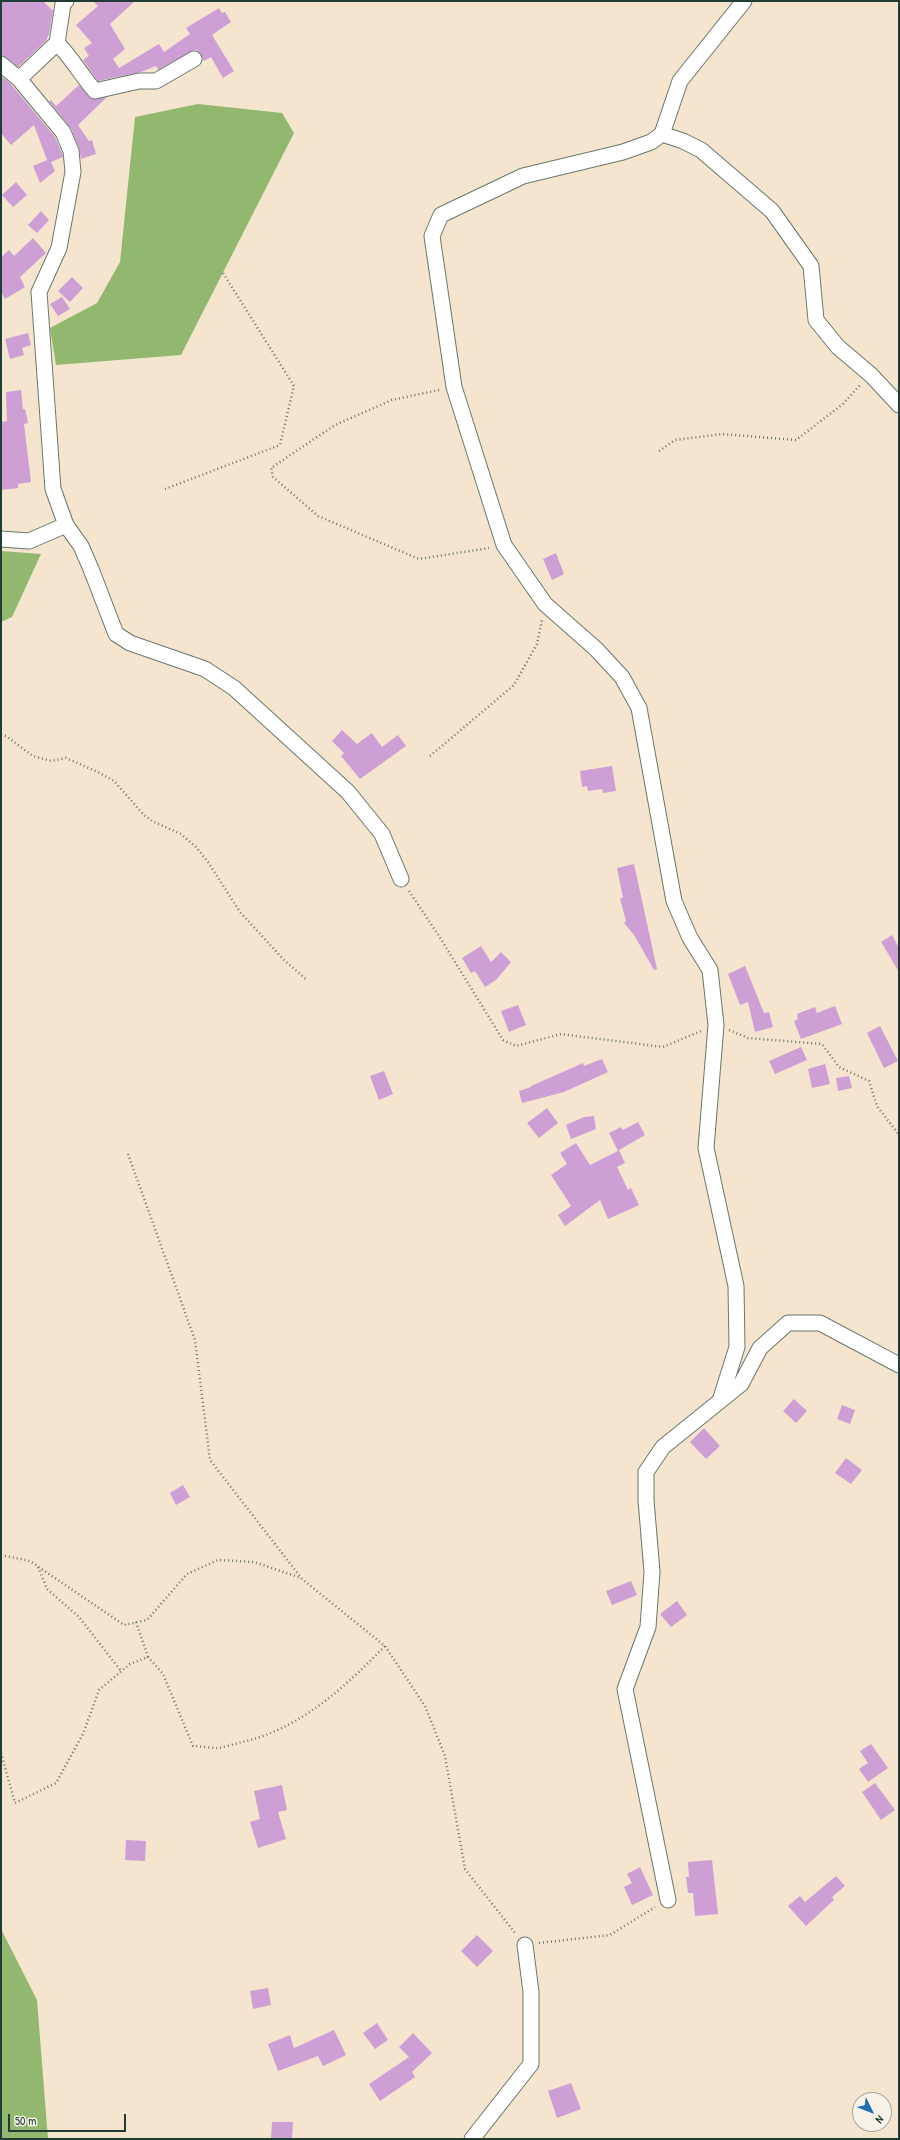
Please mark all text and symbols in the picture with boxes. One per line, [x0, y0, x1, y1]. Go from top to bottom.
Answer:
north arrow [852, 2092, 892, 2132]
scale bar [10, 2106, 128, 2132]
text: 50 m [15, 2112, 36, 2129]
text: N [873, 2113, 887, 2126]

